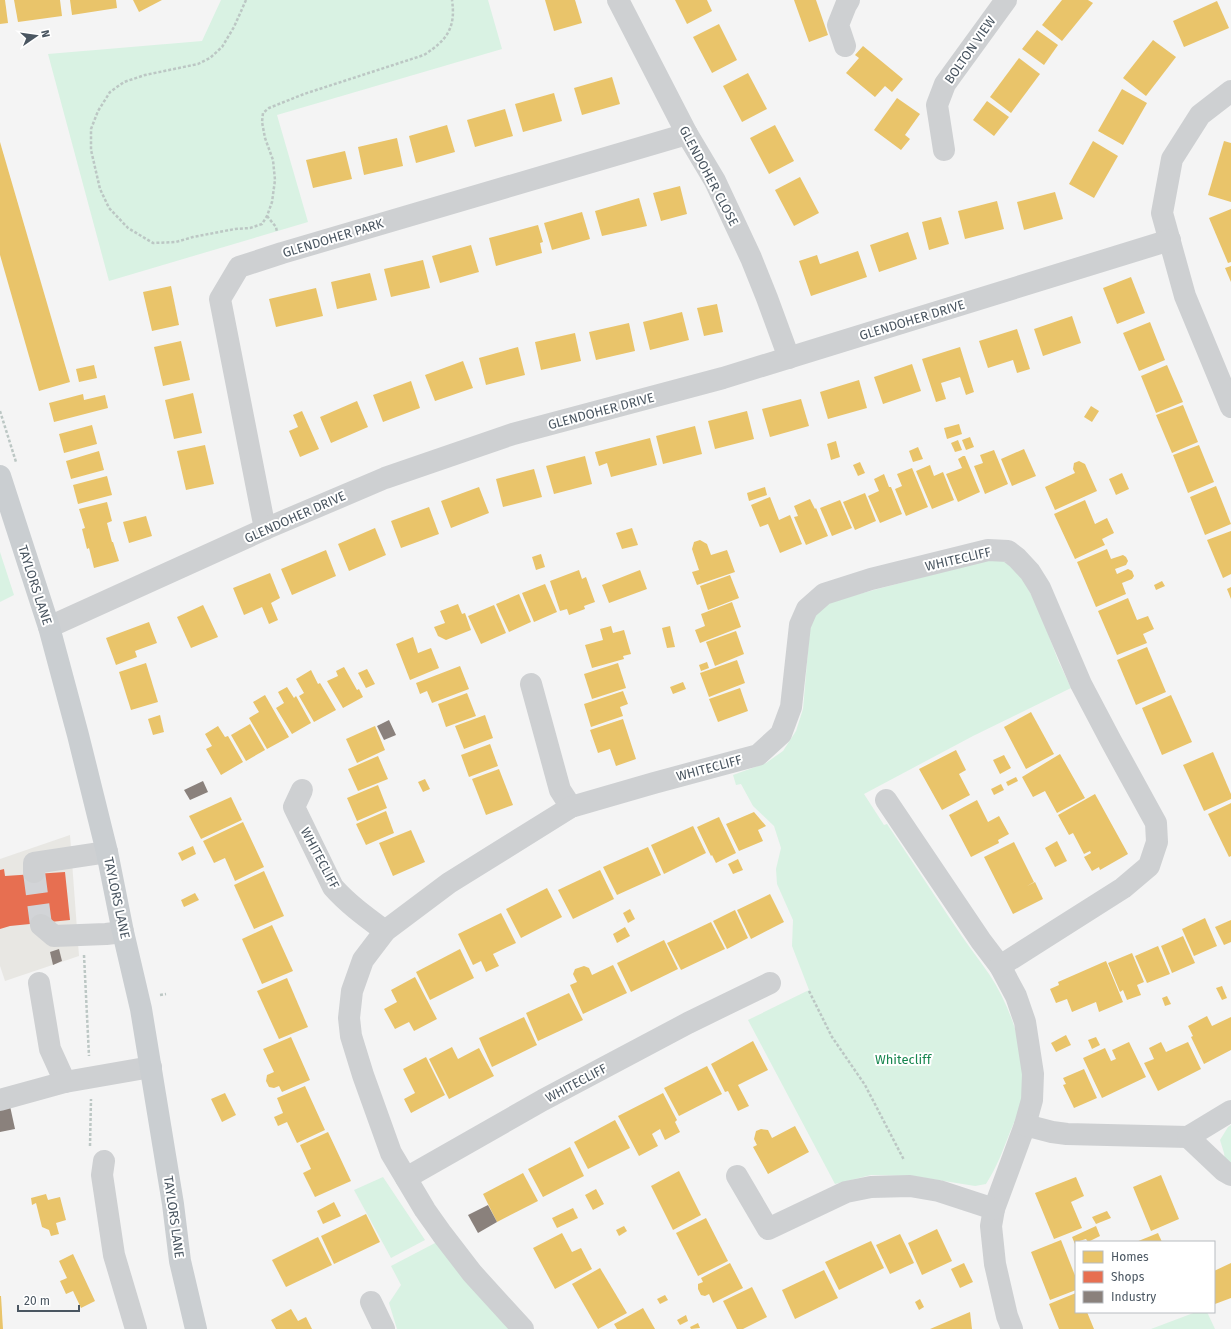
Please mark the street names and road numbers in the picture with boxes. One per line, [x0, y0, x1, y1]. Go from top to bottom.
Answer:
street label: BOLTON VIEW [941, 13, 999, 87]
street label: GLENDOHER CLOSE [676, 123, 742, 229]
street label: GLENDOHER PARK [281, 215, 386, 260]
street label: GLENDOHER DRIVE [858, 297, 966, 343]
street label: GLENDOHER DRIVE [546, 390, 656, 432]
street label: GLENDOHER DRIVE [242, 488, 348, 546]
street label: TAYLORS LANE [15, 543, 55, 627]
street label: WHITECLIFF [924, 544, 993, 574]
street label: WHITECLIFF [675, 752, 744, 784]
street label: WHITECLIFF [298, 825, 343, 892]
street label: TAYLORS LANE [101, 856, 133, 940]
street label: WHITECLIFF [543, 1060, 610, 1105]
street label: TAYLORS LANE [161, 1175, 187, 1259]

